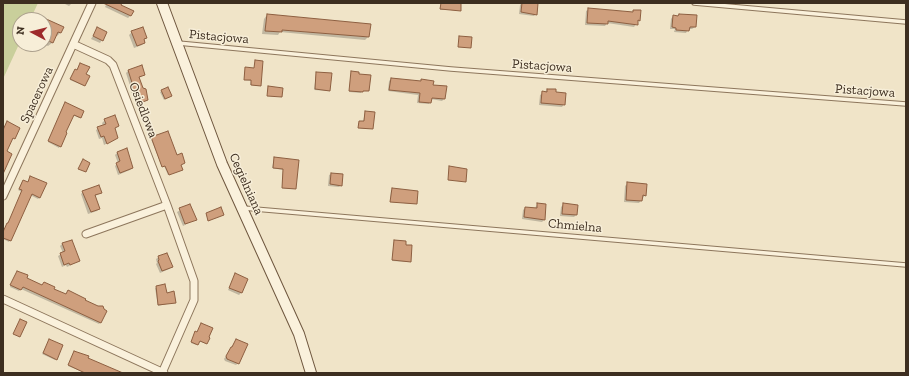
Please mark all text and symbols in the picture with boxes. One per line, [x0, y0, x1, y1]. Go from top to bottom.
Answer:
north arrow [12, 12, 52, 52]
text: N [14, 26, 28, 36]
street label: Pistacjowa [188, 27, 250, 47]
street label: Pistacjowa [512, 56, 572, 76]
street label: Spacerowa [17, 64, 57, 126]
street label: Osiedlowa [125, 80, 161, 140]
street label: Pistacjowa [835, 81, 895, 101]
street label: Cegielniana [225, 151, 267, 217]
street label: Chmielna [548, 216, 602, 236]

